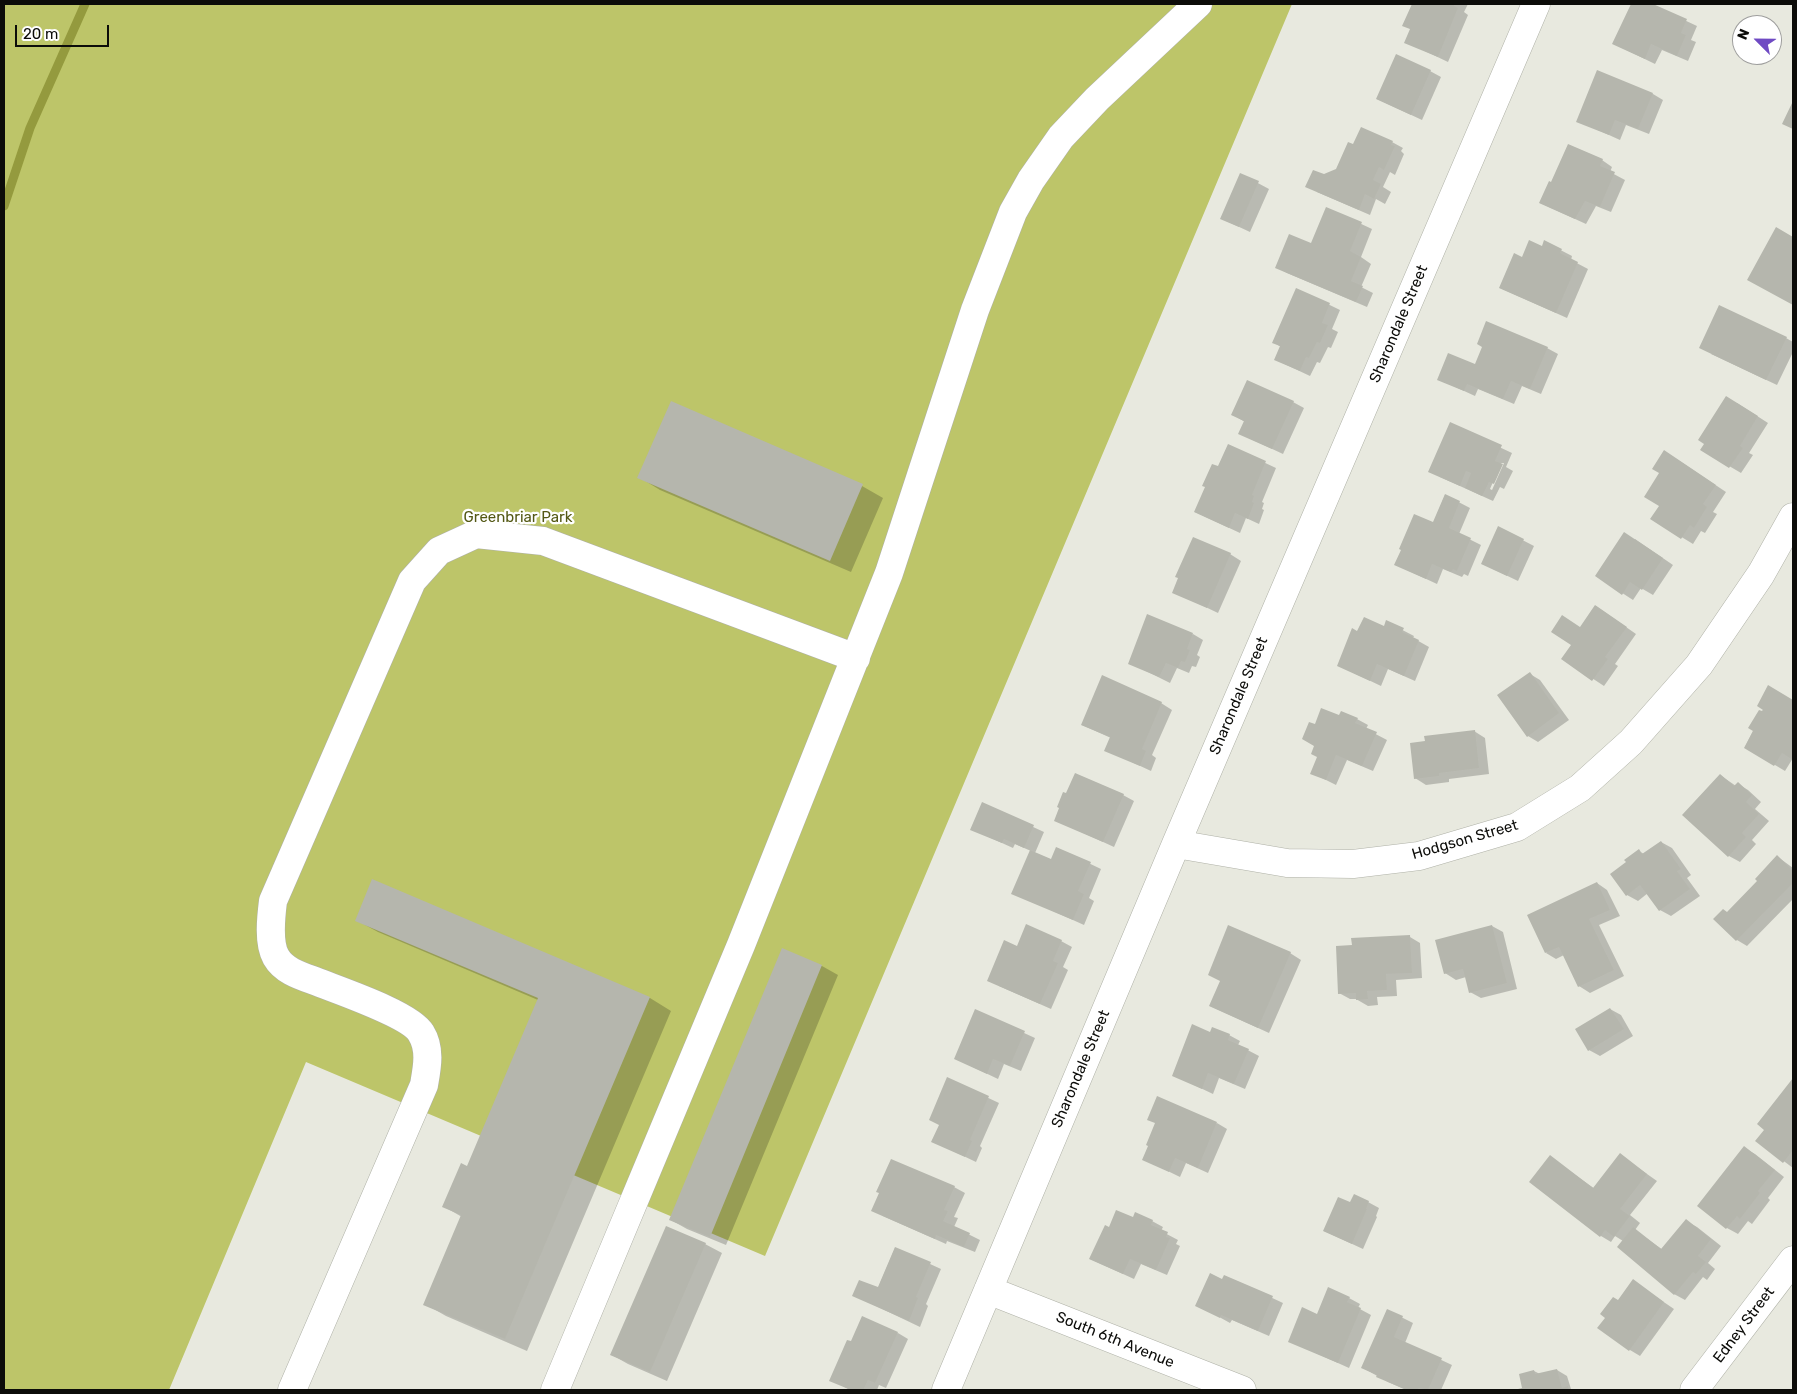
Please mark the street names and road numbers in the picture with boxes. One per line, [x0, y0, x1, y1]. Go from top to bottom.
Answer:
street label: Sharondale Street [1366, 262, 1432, 386]
street label: Sharondale Street [1206, 634, 1272, 758]
street label: Hodgson Street [1410, 816, 1520, 864]
street label: Sharondale Street [1048, 1007, 1114, 1131]
street label: Edney Street [1710, 1283, 1778, 1367]
street label: South 6th Avenue [1053, 1308, 1177, 1372]

